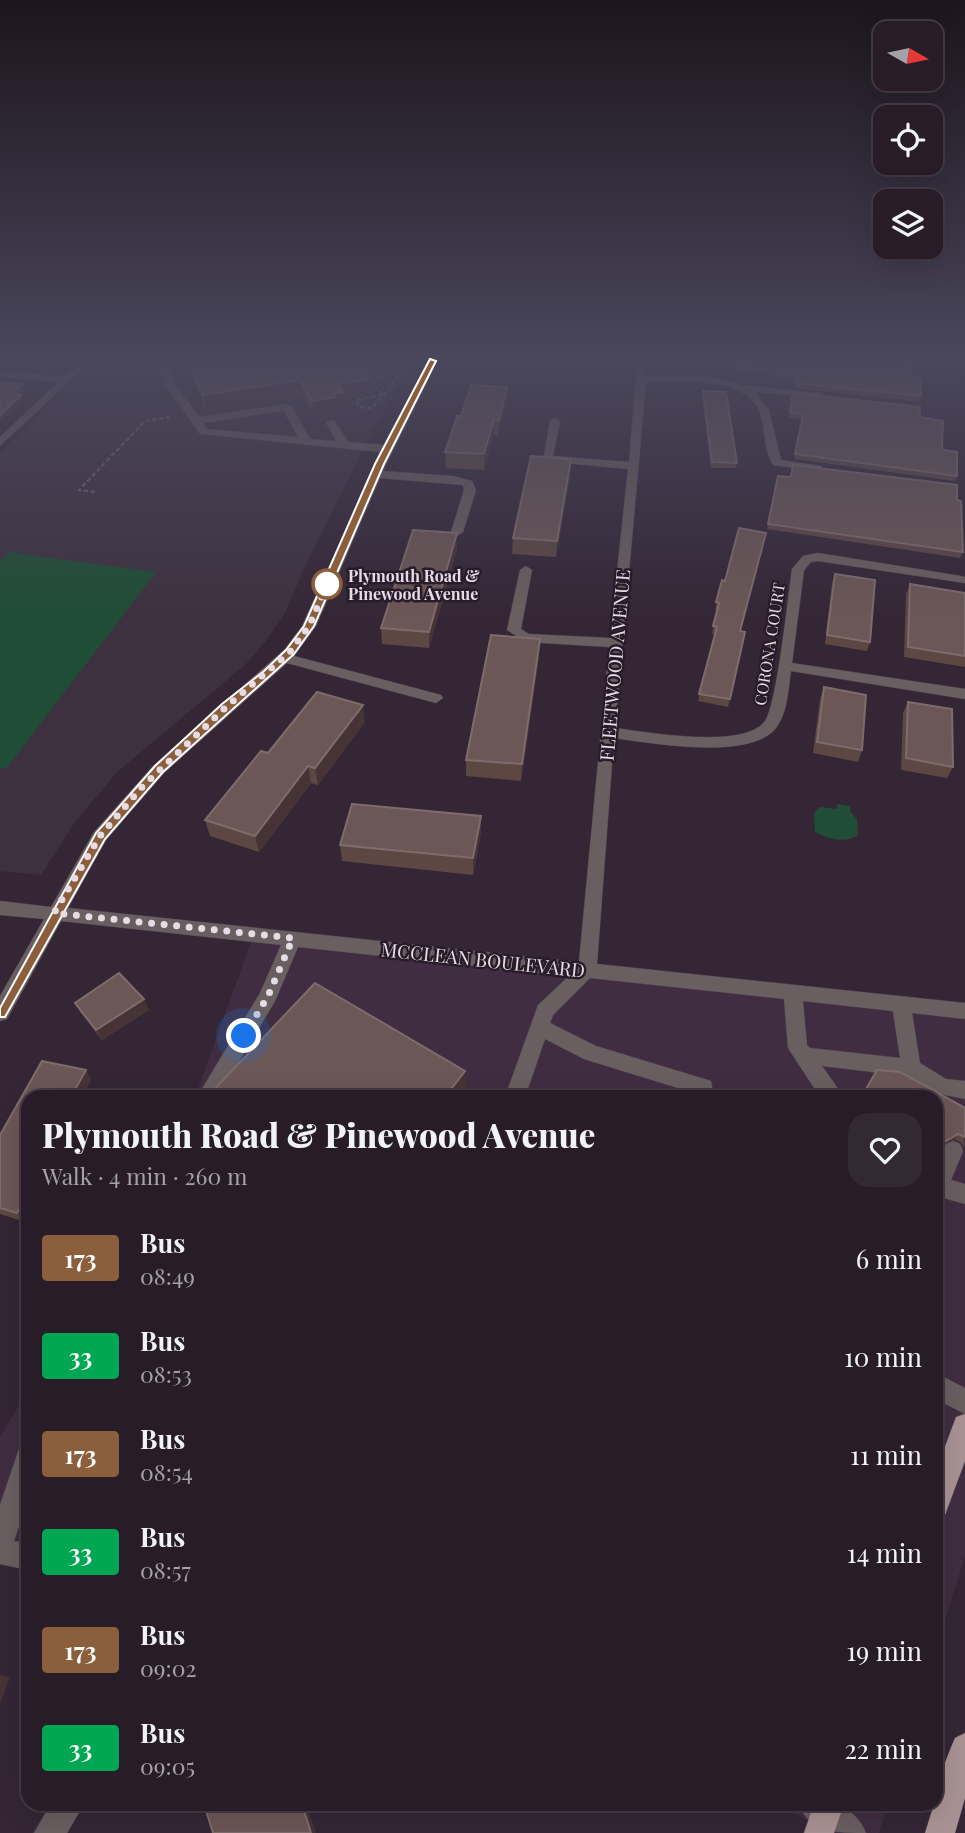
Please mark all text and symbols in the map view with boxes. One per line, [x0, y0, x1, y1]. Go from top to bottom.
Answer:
north arrow [873, 21, 943, 91]
map controls [873, 21, 943, 259]
button: locate [873, 105, 943, 175]
button: layers [873, 189, 943, 259]
place label: Plymouth Road & Pinewood Avenue [348, 565, 480, 604]
street label: FLEETWOOD AVENUE [593, 568, 635, 762]
marker: Plymouth Road & Pinewood Avenue [312, 569, 342, 599]
street label: CORONA COURT [749, 581, 789, 707]
street label: MCCLEAN BOULEVARD [380, 935, 586, 983]
your location [226, 1018, 261, 1053]
text: Plymouth Road & Pinewood Avenue [42, 1112, 595, 1156]
button: heart [848, 1113, 922, 1187]
text: Walk · 4 min · 260 m [42, 1160, 247, 1191]
text: Bus [140, 1225, 185, 1260]
text: 6 min [856, 1241, 922, 1276]
text: 173 [65, 1242, 96, 1274]
text: 08:49 [140, 1260, 195, 1291]
text: Bus [140, 1323, 185, 1358]
text: 10 min [844, 1339, 922, 1374]
text: 33 [69, 1340, 92, 1372]
text: 08:53 [140, 1358, 192, 1389]
text: Bus [140, 1421, 185, 1456]
text: 11 min [850, 1437, 922, 1472]
text: 173 [65, 1438, 96, 1470]
text: 08:54 [140, 1456, 193, 1487]
text: Bus [140, 1519, 185, 1554]
text: 14 min [847, 1535, 922, 1570]
text: 33 [69, 1536, 92, 1568]
text: 08:57 [140, 1554, 191, 1585]
text: Bus [140, 1617, 185, 1652]
text: 19 min [846, 1633, 922, 1668]
text: 173 [65, 1634, 96, 1666]
text: 09:02 [140, 1652, 196, 1683]
text: Bus [140, 1715, 185, 1750]
text: 22 min [844, 1731, 922, 1766]
text: 33 [69, 1732, 92, 1764]
text: 09:05 [140, 1750, 195, 1781]

